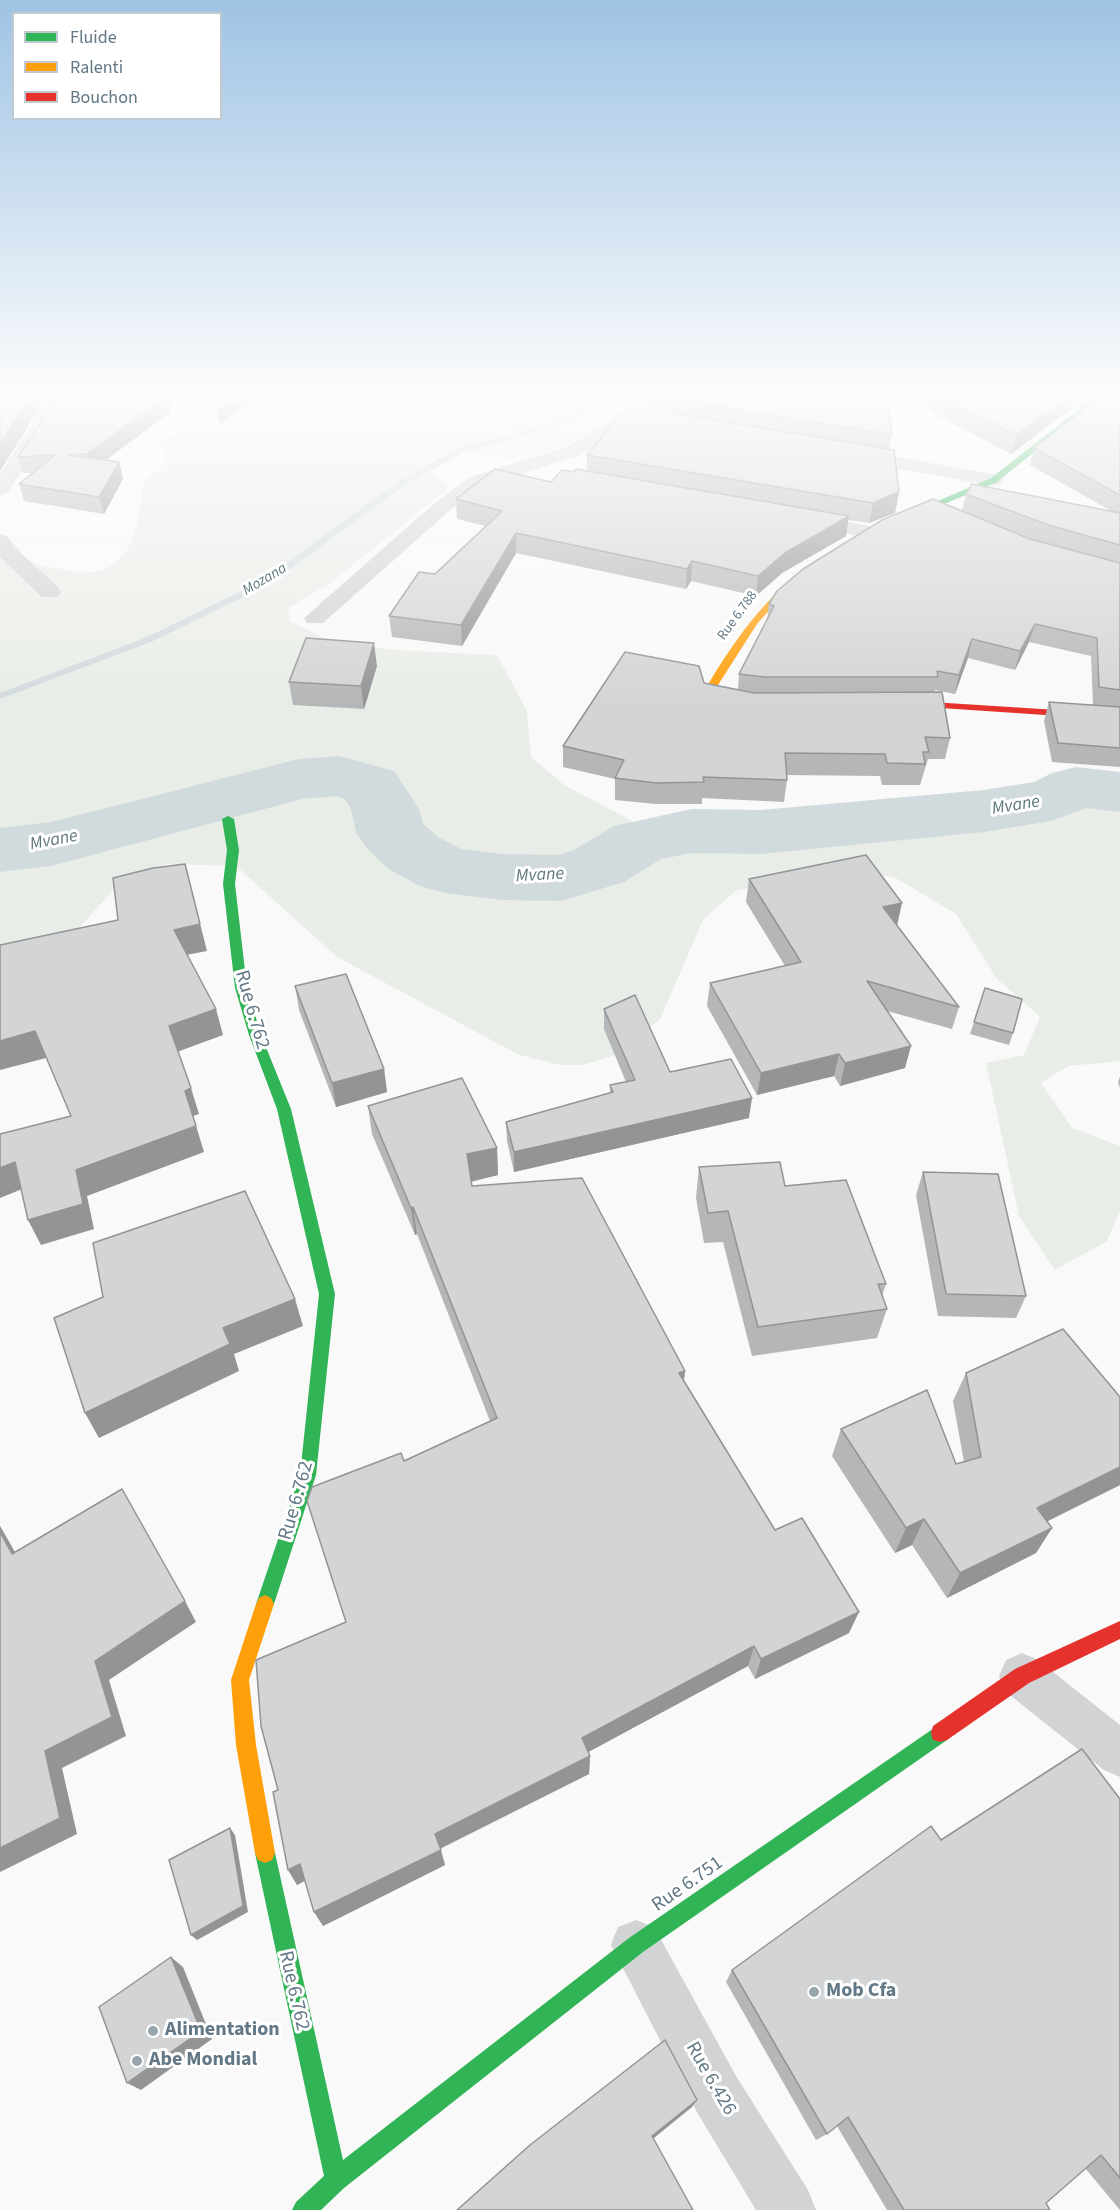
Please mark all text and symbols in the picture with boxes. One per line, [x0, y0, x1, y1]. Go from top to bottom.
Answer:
legend [12, 12, 222, 120]
text: Fluide [70, 25, 117, 50]
text: Ralenti [70, 55, 123, 80]
text: Bouchon [70, 85, 138, 110]
water label: Mozana [240, 560, 290, 600]
street label: Rue 6.788 [715, 588, 761, 644]
water label: Mvane [990, 792, 1042, 820]
water label: Mvane [28, 826, 80, 856]
water label: Mvane [515, 864, 565, 888]
street label: Rue 6.762 [228, 968, 274, 1052]
street label: Rue 6.762 [274, 1459, 320, 1543]
street label: Rue 6.751 [648, 1852, 728, 1918]
street label: Rue 6.762 [272, 1949, 314, 2033]
place label: Mob Cfa [826, 1980, 896, 2004]
marker: Mob Cfa [807, 1985, 821, 1999]
place label: Alimentation [165, 2019, 280, 2043]
marker: Alimentation [146, 2024, 160, 2038]
street label: Rue 6.426 [679, 2038, 741, 2120]
place label: Abe Mondial [149, 2049, 257, 2073]
marker: Abe Mondial [130, 2054, 144, 2068]

